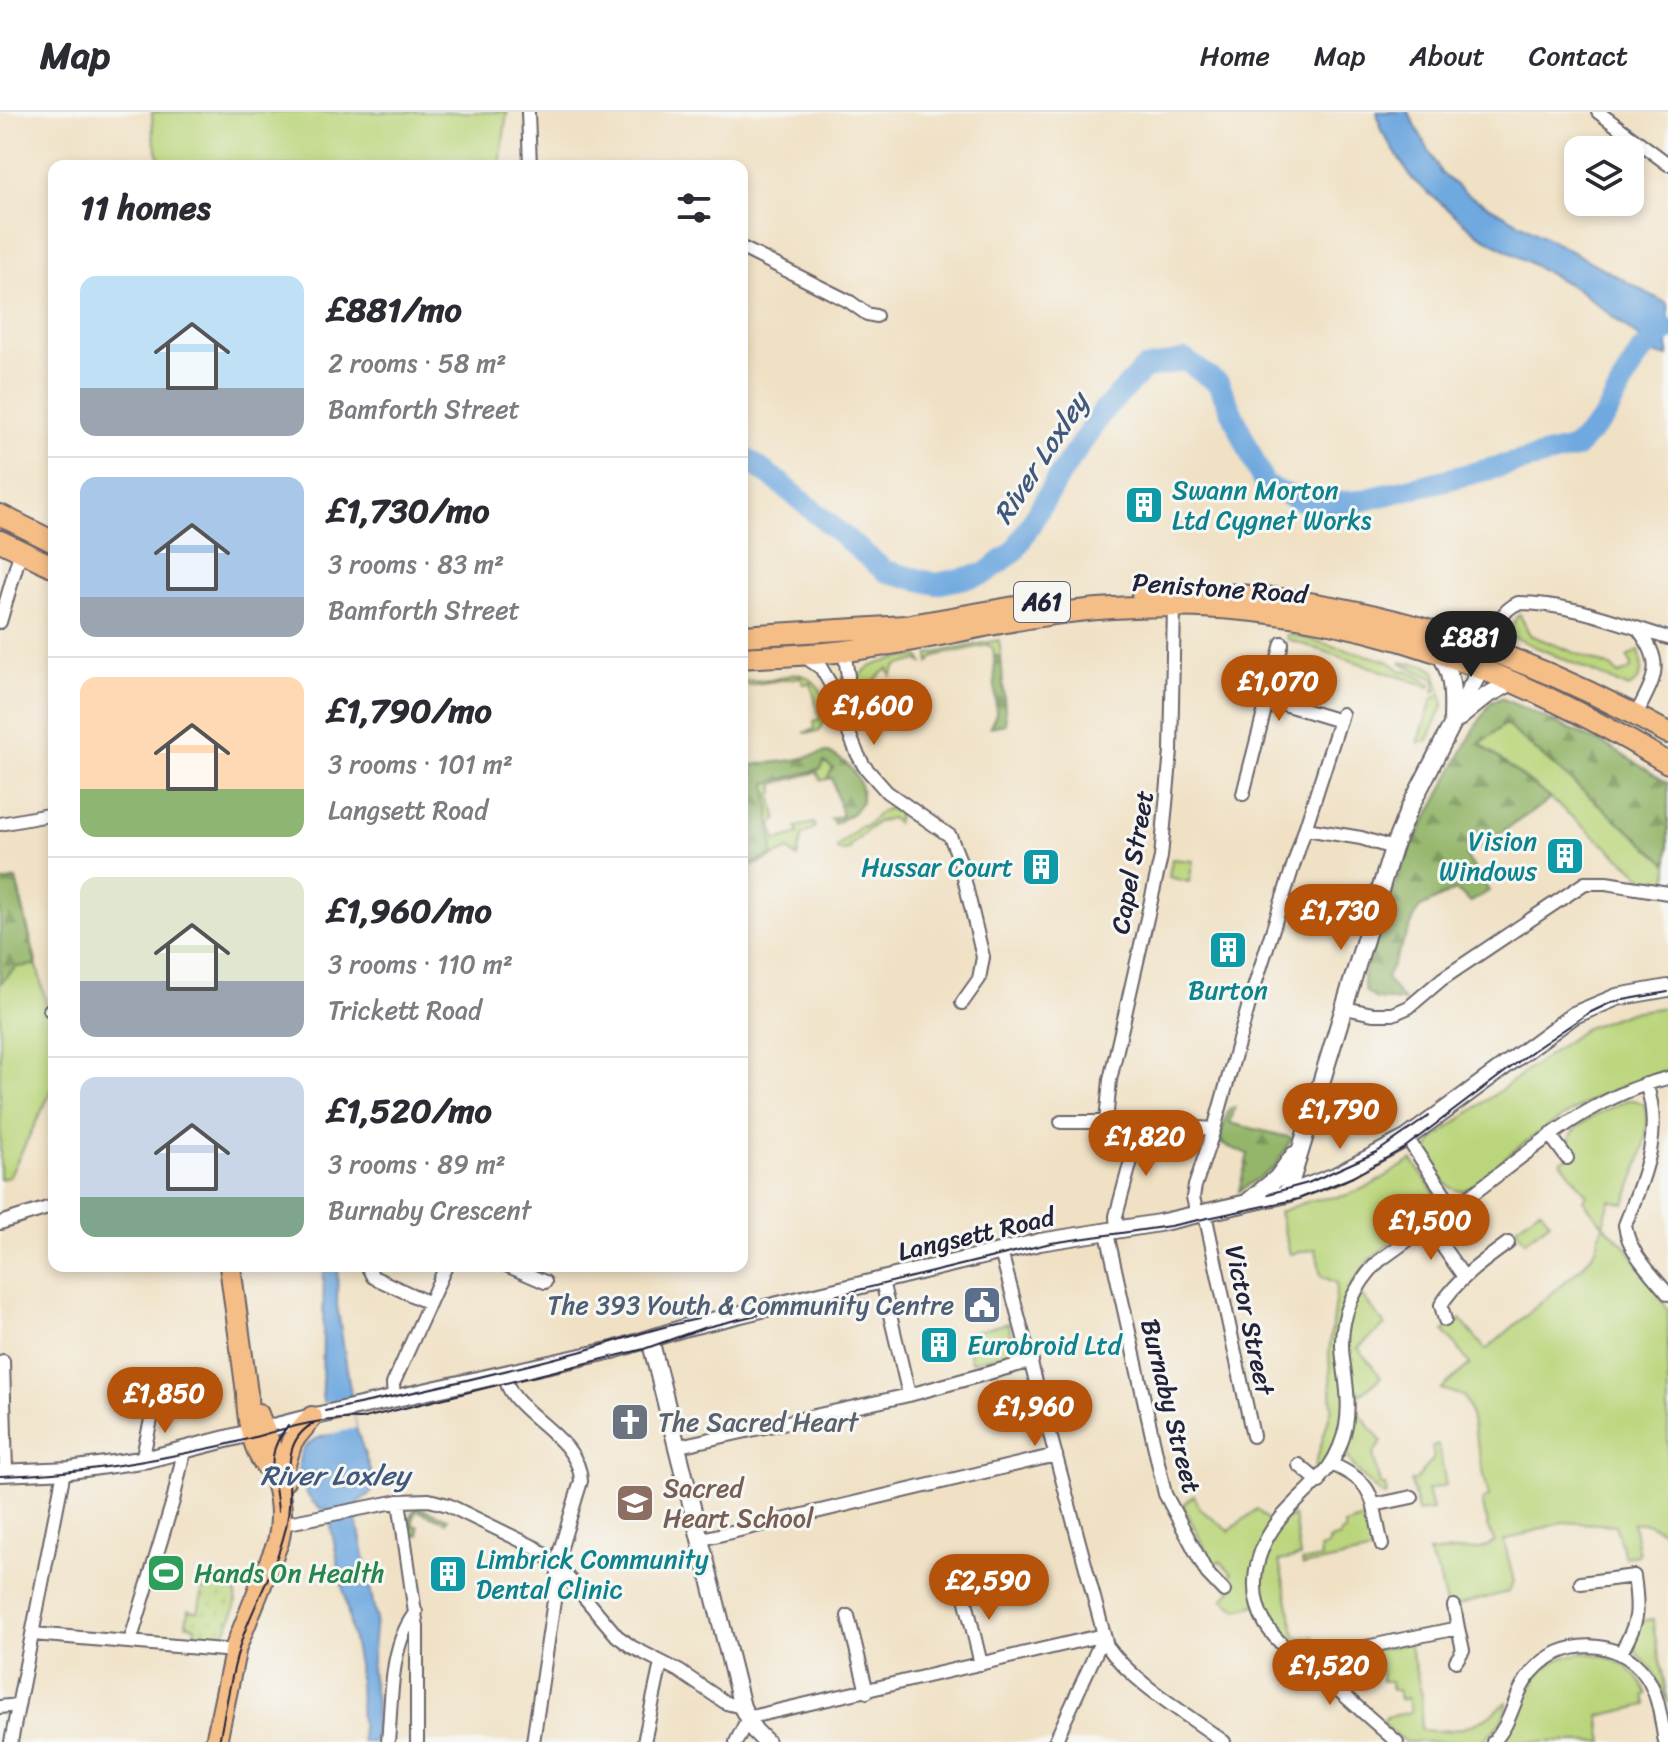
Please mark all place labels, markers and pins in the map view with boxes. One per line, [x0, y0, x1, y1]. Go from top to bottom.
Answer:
place label: Swann Morton Ltd Cygnet Works [1172, 467, 1372, 543]
building icon: Swann Morton Ltd Cygnet Works [1123, 484, 1165, 526]
pin: £881 [1424, 611, 1518, 679]
pin: £1,070 [1214, 655, 1344, 723]
pin: £1,600 [809, 679, 939, 747]
place label: Vision Windows [1439, 818, 1538, 894]
building icon: Vision Windows [1544, 835, 1586, 877]
place label: Hussar Court [861, 844, 1013, 890]
building icon: Hussar Court [1020, 846, 1062, 888]
pin: £1,730 [1276, 884, 1406, 952]
building icon: Burton [1207, 929, 1249, 971]
place label: Burton [1188, 967, 1268, 1013]
pin: £1,790 [1275, 1083, 1405, 1151]
pin: £1,820 [1081, 1110, 1211, 1178]
pin: £1,500 [1366, 1194, 1496, 1262]
place label: The 393 Youth & Community Centre [547, 1282, 954, 1328]
public building icon: The 393 Youth & Community Centre [961, 1284, 1003, 1326]
place label: Eurobroid Ltd [967, 1322, 1124, 1368]
building icon: Eurobroid Ltd [918, 1324, 960, 1366]
pin: £1,850 [100, 1367, 230, 1435]
pin: £1,960 [970, 1380, 1100, 1448]
place label: The Sacred Heart [658, 1399, 860, 1445]
church icon: The Sacred Heart [609, 1401, 651, 1443]
place label: Sacred Heart School [663, 1465, 814, 1541]
school or university icon: Sacred Heart School [614, 1482, 656, 1524]
place label: Limbrick Community Dental Clinic [476, 1536, 709, 1612]
place label: Hands On Health [194, 1550, 385, 1596]
sports icon: Hands On Health [145, 1552, 187, 1594]
building icon: Limbrick Community Dental Clinic [427, 1553, 469, 1595]
pin: £2,590 [924, 1554, 1054, 1622]
pin: £1,520 [1265, 1639, 1395, 1707]

